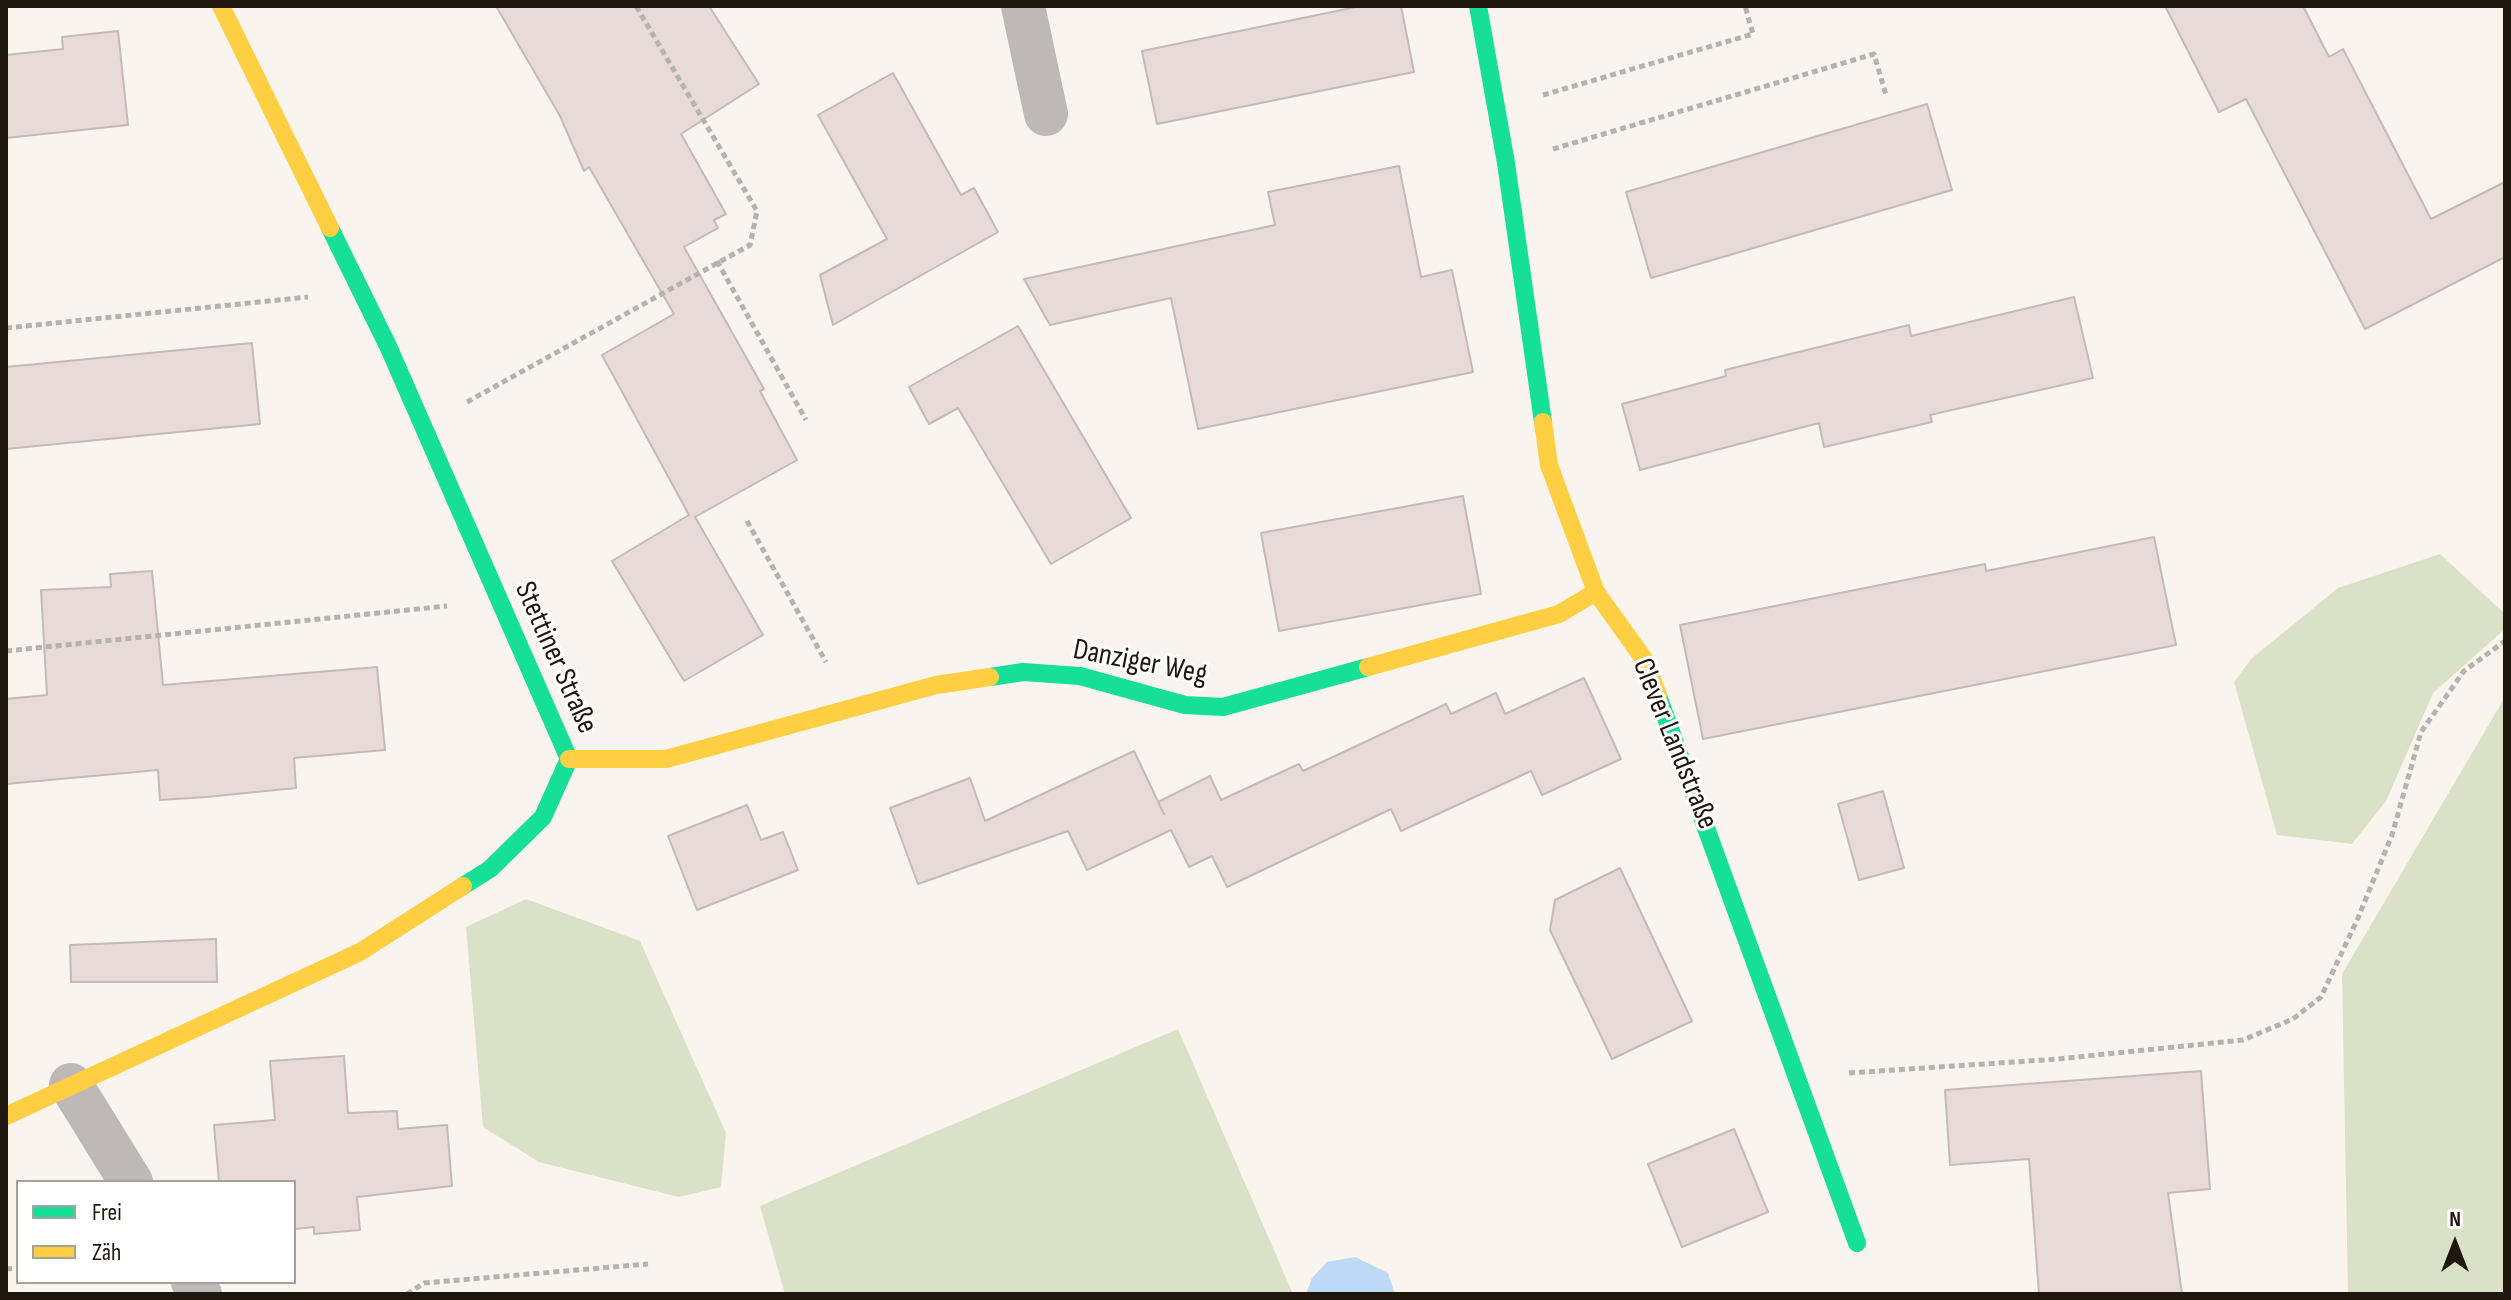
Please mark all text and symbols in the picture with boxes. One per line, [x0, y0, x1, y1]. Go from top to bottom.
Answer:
street label: Stettiner Straße [506, 577, 604, 739]
street label: Danziger Weg [1070, 632, 1210, 694]
street label: Clever Landstraße [1623, 653, 1725, 835]
legend [16, 1180, 296, 1284]
text: Frei [92, 1198, 122, 1227]
north arrow [2415, 1204, 2495, 1284]
text: N [2449, 1206, 2461, 1233]
text: Zäh [92, 1238, 121, 1267]

